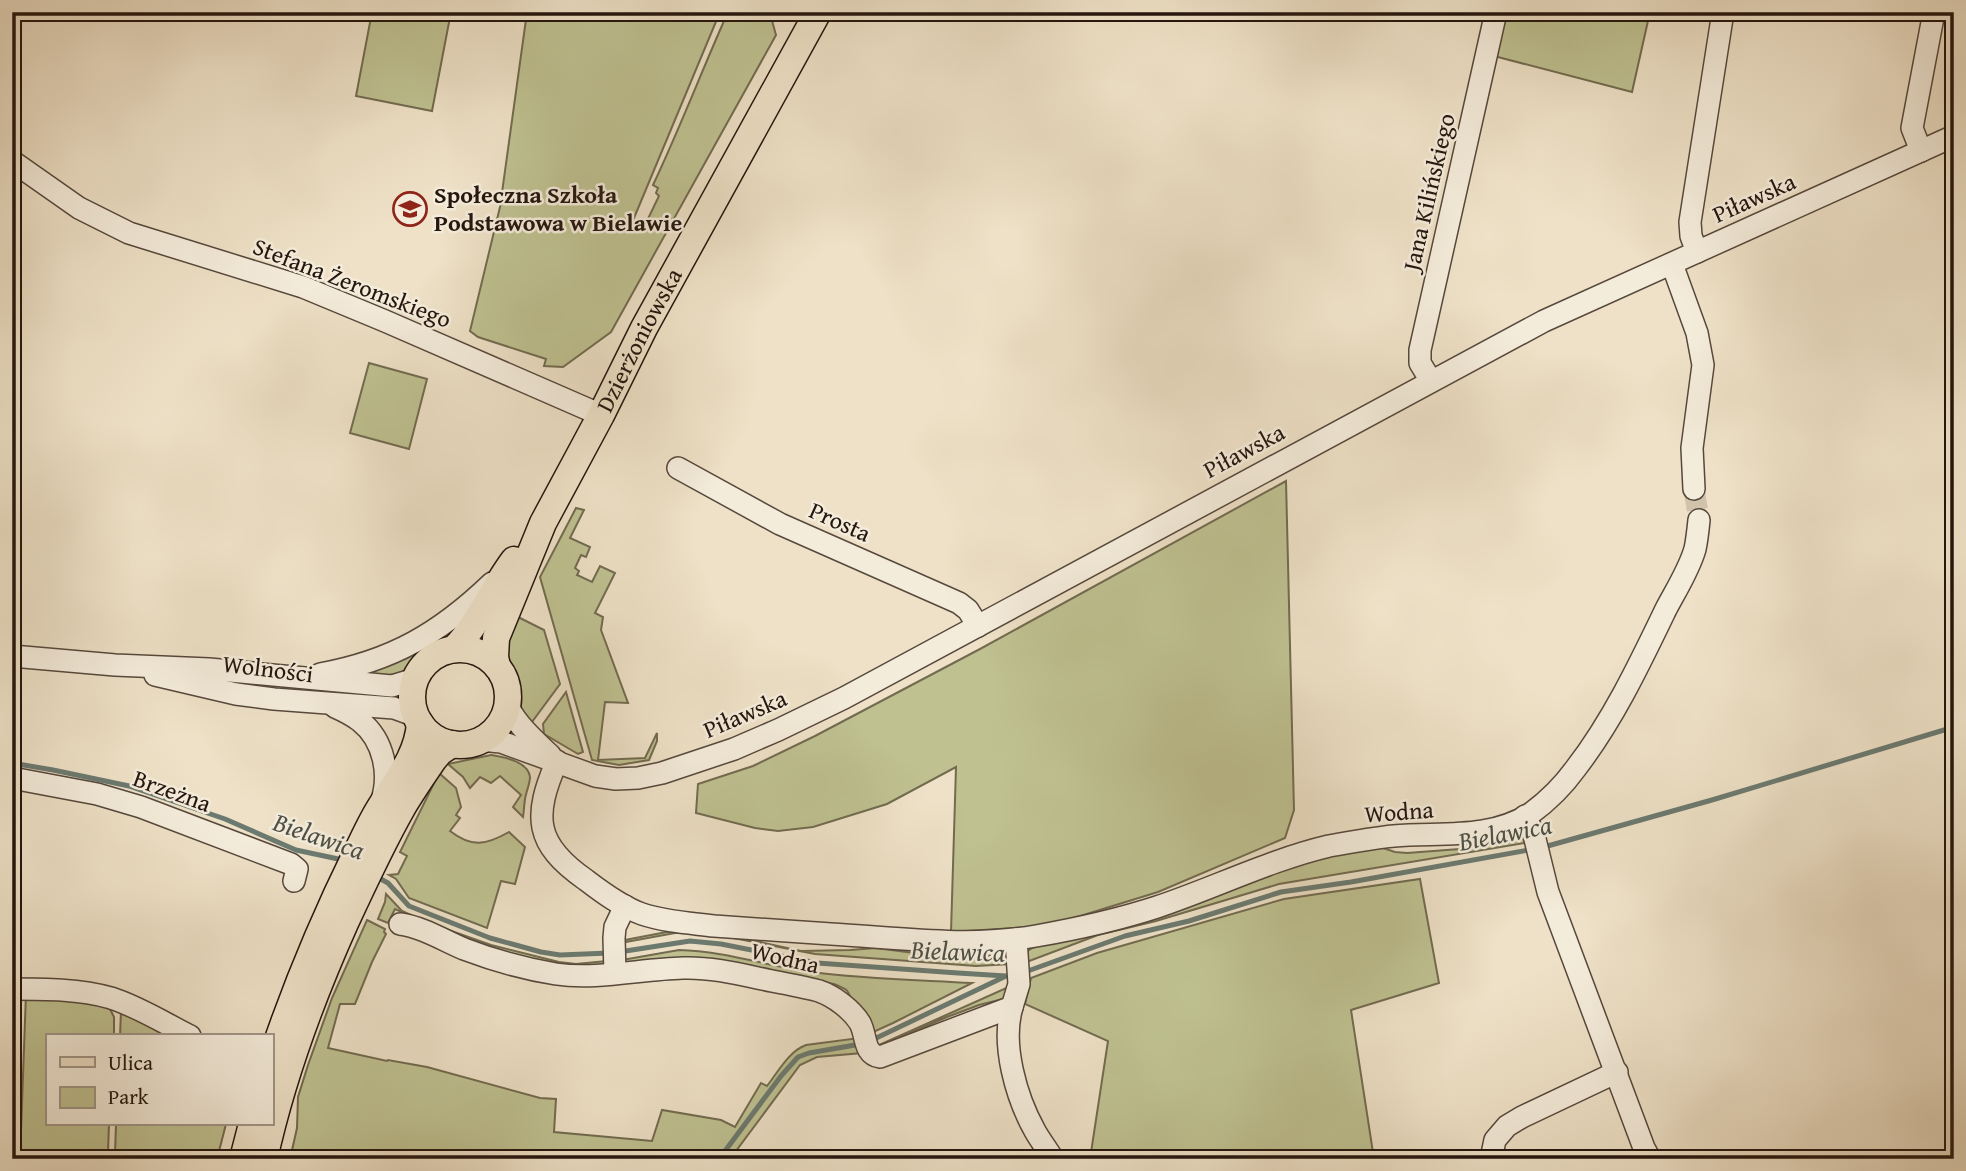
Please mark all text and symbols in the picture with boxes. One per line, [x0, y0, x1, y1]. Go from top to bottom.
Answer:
street label: Jana Kilińskiego [1393, 110, 1464, 277]
street label: Piławska [1707, 163, 1802, 231]
place label: Społeczna Szkoła Podstawowa w Bielawie [434, 177, 682, 240]
school or university icon: Społeczna Szkoła Podstawowa w Bielawie [391, 190, 429, 228]
street label: Stefana Żeromskiego [248, 229, 456, 336]
street label: Dzierżoniowska [587, 261, 691, 418]
street label: Piławska [1197, 414, 1291, 487]
street label: Prosta [804, 493, 877, 551]
street label: Wolności [221, 646, 316, 691]
street label: Piławska [698, 680, 793, 747]
street label: Brzeżna [128, 760, 217, 821]
street label: Wodna [1363, 792, 1435, 831]
water label: Bielawica [267, 801, 370, 869]
water label: Bielawica [1454, 804, 1555, 861]
water label: Bielawica [909, 929, 1006, 972]
street label: Wodna [747, 933, 823, 983]
legend [46, 1034, 273, 1126]
text: Ulica [108, 1047, 153, 1078]
text: Park [108, 1081, 149, 1112]

